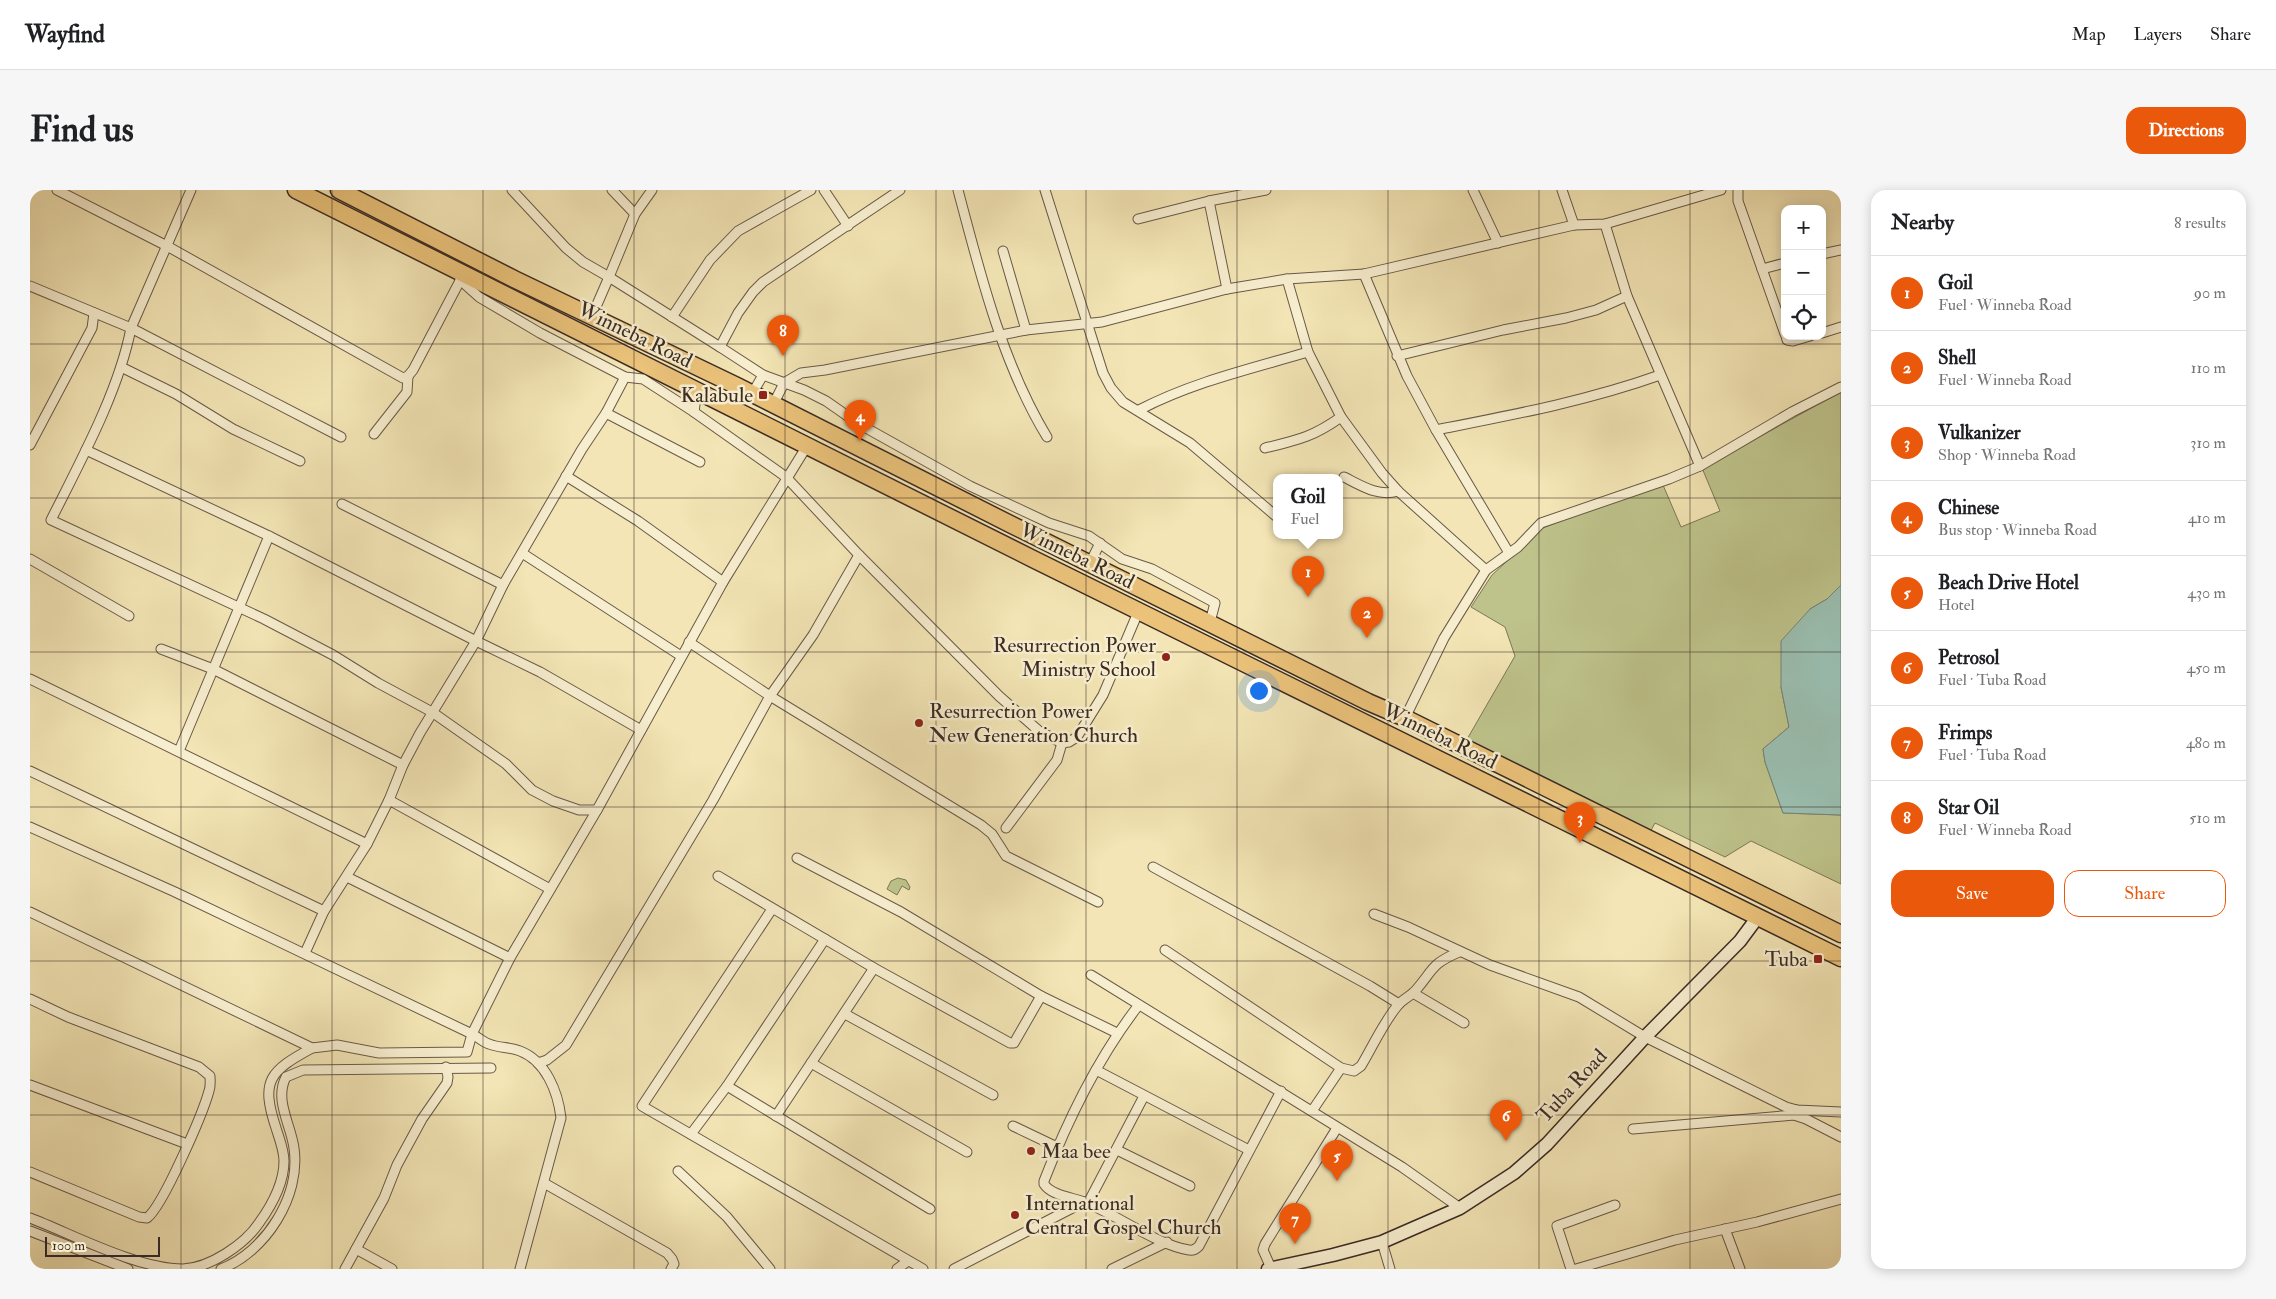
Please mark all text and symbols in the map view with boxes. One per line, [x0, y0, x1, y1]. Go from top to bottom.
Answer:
text: Wayfind [25, 19, 105, 50]
text: Map [2072, 23, 2106, 46]
text: Layers [2134, 23, 2182, 46]
text: Share [2210, 23, 2251, 46]
button: Directions [2126, 107, 2246, 154]
text: Find us [30, 108, 134, 152]
map controls [1781, 205, 1826, 340]
button: + [1781, 205, 1826, 250]
text: Nearby [1891, 209, 1954, 236]
text: 8 results [2174, 213, 2226, 233]
button: − [1781, 250, 1826, 295]
text: Goil [1938, 271, 1973, 295]
text: 1 [1904, 283, 1910, 303]
text: 90 m [2194, 283, 2226, 303]
street label: Winneba Road [572, 295, 698, 375]
button: locate [1781, 295, 1826, 340]
text: Fuel · Winneba Road [1938, 295, 2072, 315]
pin: 8 [767, 315, 799, 356]
text: Shell [1938, 346, 1976, 370]
text: 2 [1903, 358, 1911, 378]
text: 110 m [2191, 358, 2226, 378]
text: Fuel · Winneba Road [1938, 370, 2072, 390]
place label: Kalabule [680, 382, 753, 409]
marker: Kalabule [757, 389, 769, 401]
pin: 4 [844, 400, 876, 441]
text: Vulkanizer [1938, 421, 2021, 445]
text: 3 [1904, 433, 1910, 453]
text: 310 m [2190, 433, 2226, 453]
text: Shop · Winneba Road [1938, 445, 2076, 465]
popup [1273, 474, 1343, 539]
text: Goil [1291, 485, 1326, 509]
text: Chinese [1938, 496, 1999, 520]
text: 4 [1903, 508, 1911, 528]
text: 410 m [2188, 508, 2226, 528]
text: Fuel [1291, 509, 1319, 529]
street label: Winneba Road [1014, 516, 1140, 596]
text: Bus stop · Winneba Road [1938, 520, 2097, 540]
pin: 1 [1292, 556, 1324, 597]
text: Beach Drive Hotel [1938, 571, 2079, 595]
text: 5 [1903, 583, 1911, 603]
text: 430 m [2187, 583, 2226, 603]
text: Hotel [1938, 595, 1975, 615]
pin: 2 [1351, 597, 1383, 638]
place label: Resurrection Power Ministry School [993, 632, 1157, 683]
text: Petrosol [1938, 646, 1999, 670]
marker: Resurrection Power Ministry School [1160, 651, 1172, 663]
text: 6 [1903, 658, 1911, 678]
text: 450 m [2187, 658, 2226, 678]
text: Fuel · Tuba Road [1938, 670, 2046, 690]
your location [1246, 678, 1272, 704]
street label: Winneba Road [1377, 696, 1503, 776]
place label: Resurrection Power New Generation Church [929, 698, 1138, 749]
marker: Resurrection Power New Generation Church [913, 717, 925, 729]
text: Frimps [1938, 721, 1992, 745]
text: 7 [1903, 733, 1911, 753]
text: 480 m [2186, 733, 2226, 753]
text: Fuel · Tuba Road [1938, 745, 2046, 765]
text: Star Oil [1938, 796, 1999, 820]
pin: 3 [1564, 802, 1596, 843]
text: 8 [1903, 808, 1911, 828]
text: 510 m [2189, 808, 2226, 828]
text: Fuel · Winneba Road [1938, 820, 2072, 840]
button: Save [1891, 870, 2054, 917]
button: Share [2064, 870, 2226, 917]
place label: Tuba [1765, 946, 1808, 973]
marker: Tuba [1812, 953, 1824, 965]
street label: Tuba Road [1531, 1043, 1614, 1129]
pin: 6 [1490, 1100, 1522, 1141]
place label: Maa bee [1041, 1138, 1111, 1165]
pin: 5 [1321, 1140, 1353, 1181]
marker: Maa bee [1025, 1145, 1037, 1157]
place label: International Central Gospel Church [1025, 1190, 1221, 1241]
pin: 7 [1279, 1203, 1311, 1244]
marker: International Central Gospel Church [1009, 1209, 1021, 1221]
scale bar [45, 1234, 160, 1257]
text: 100 m [52, 1237, 85, 1254]

